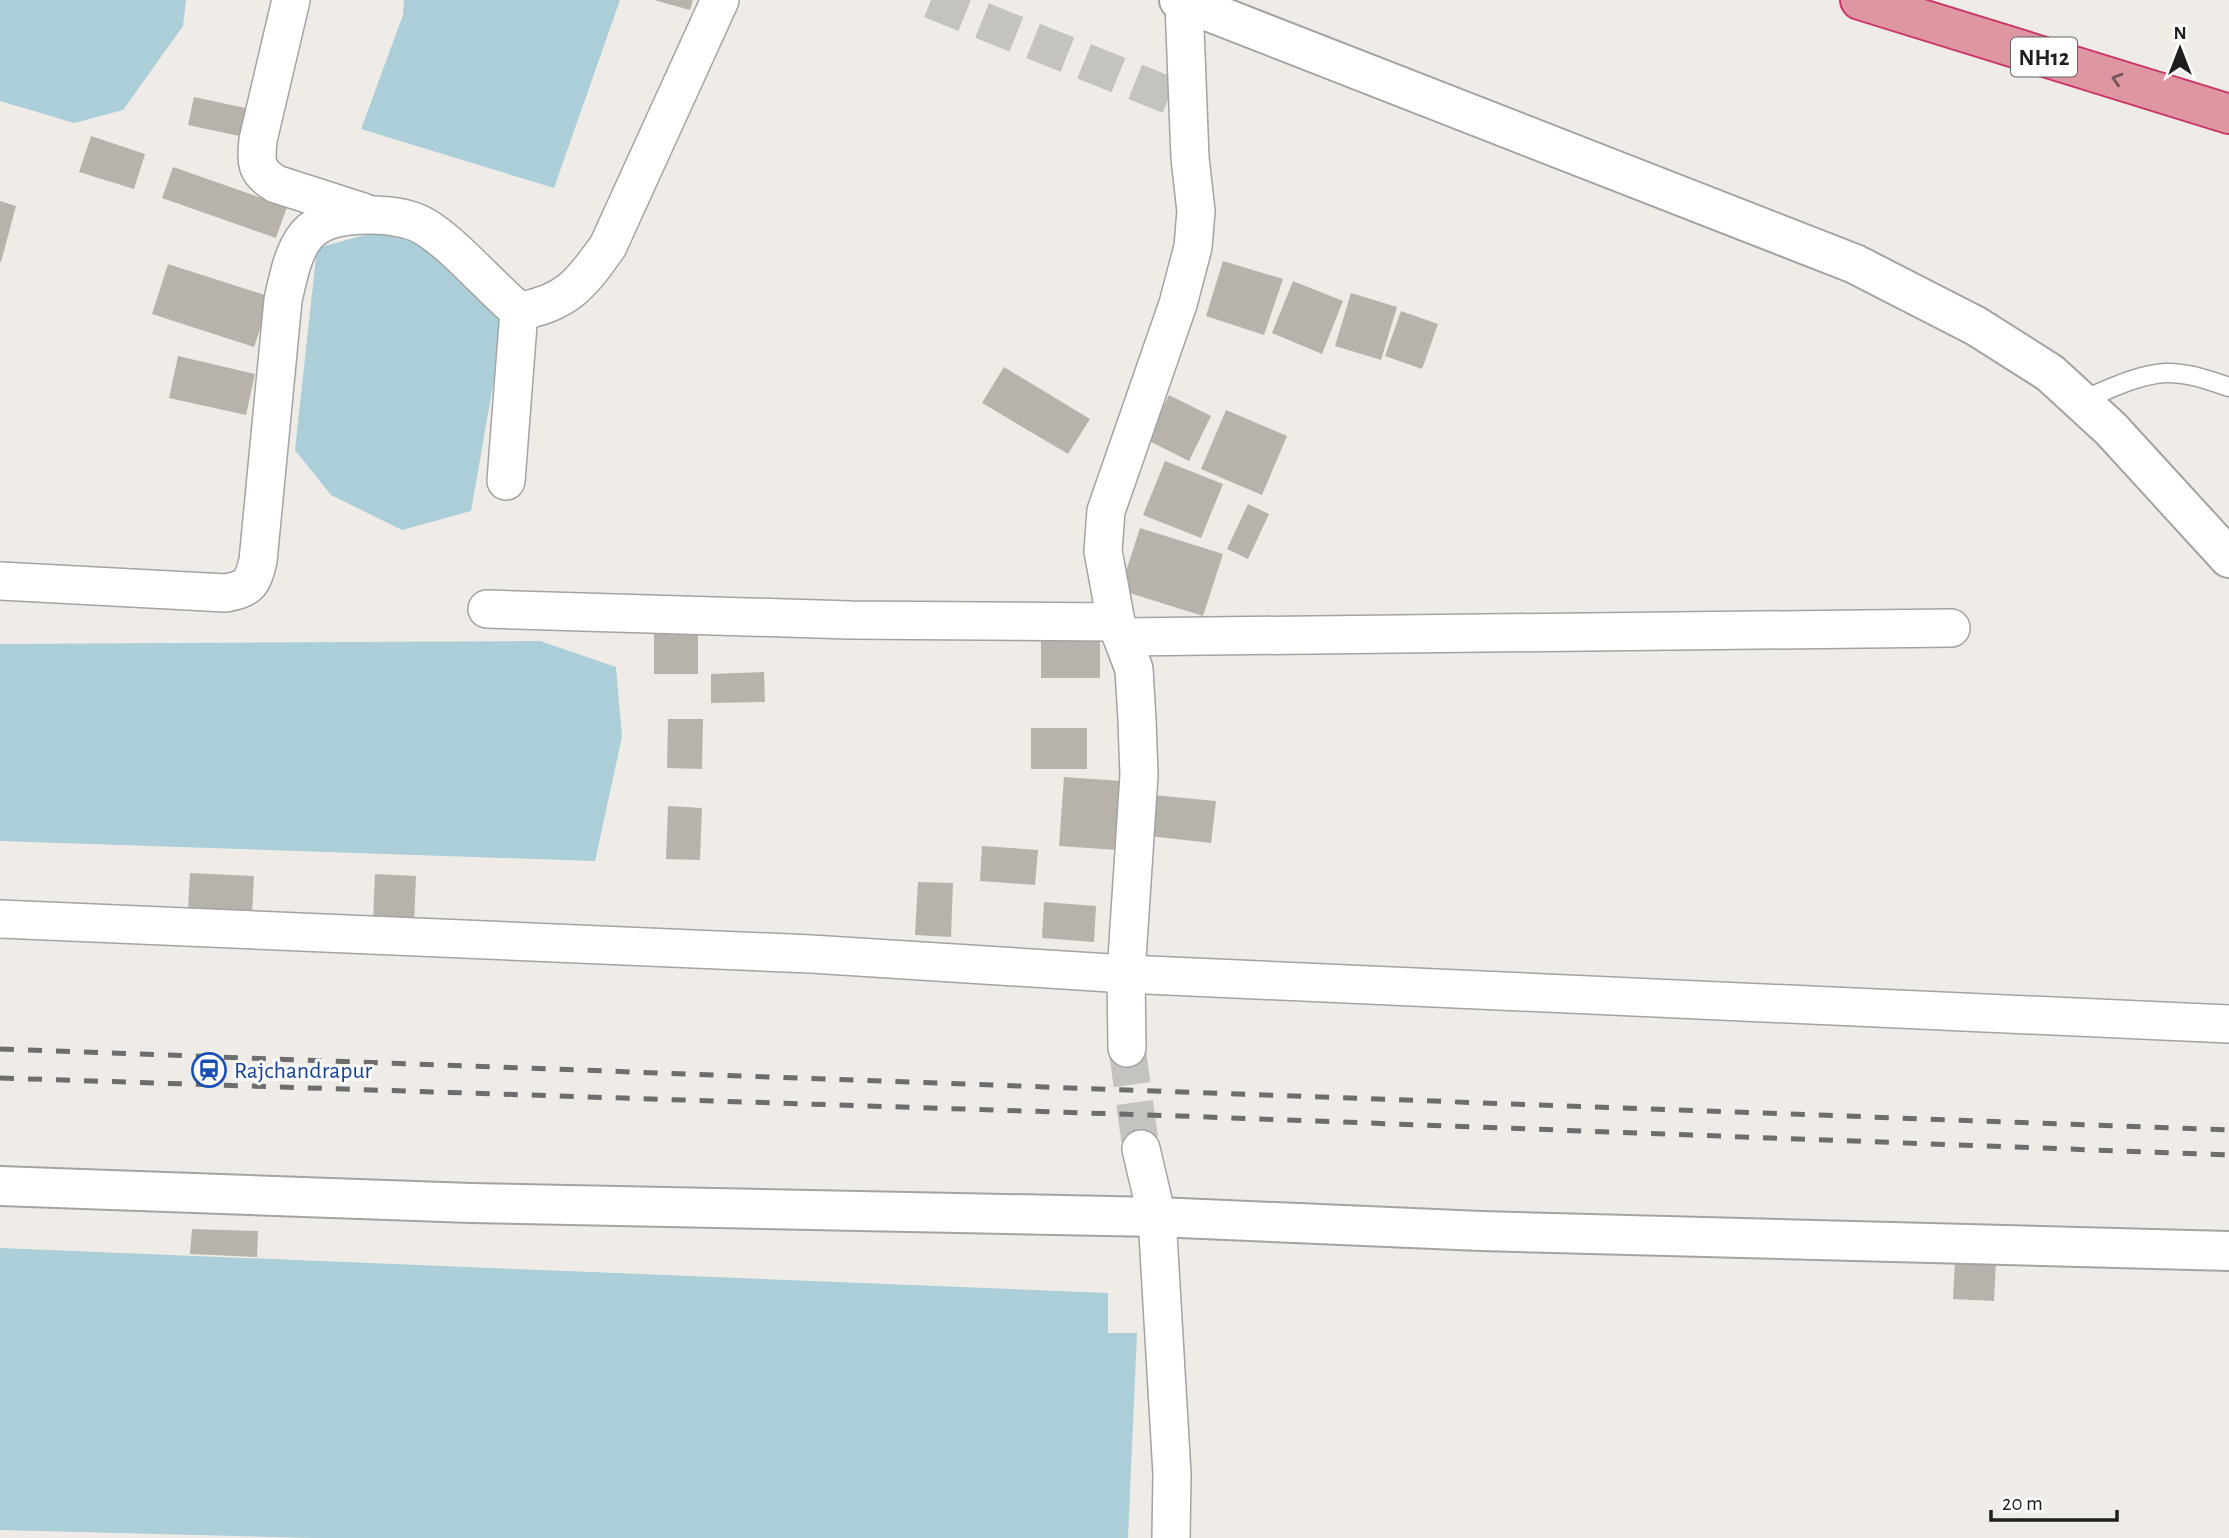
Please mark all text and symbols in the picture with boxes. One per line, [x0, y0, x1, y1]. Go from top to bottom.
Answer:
north arrow [2145, 14, 2215, 84]
text: N [2173, 24, 2187, 43]
road number: NH12 [2011, 38, 2077, 76]
one-way arrow [2111, 73, 2123, 88]
station icon: Rajchandrapur [190, 1051, 228, 1089]
place label: Rajchandrapur [234, 1059, 372, 1083]
scale bar [1991, 1478, 2117, 1522]
text: 20 m [2002, 1493, 2043, 1514]

